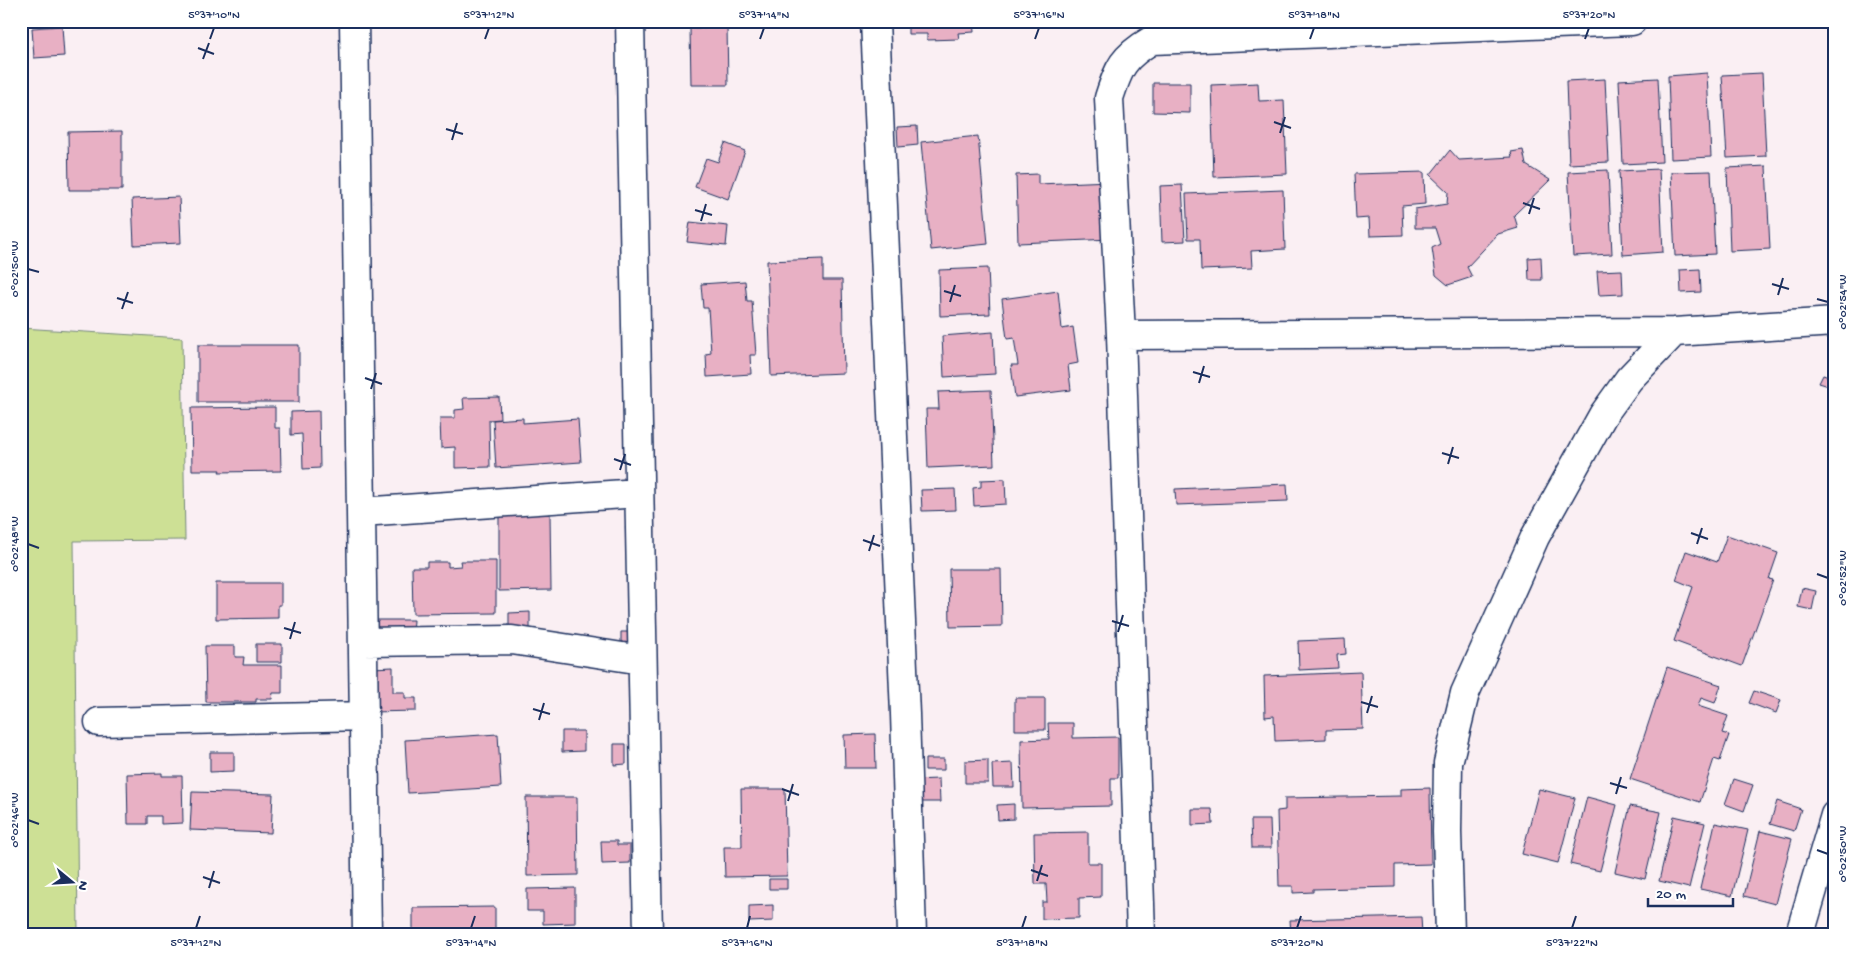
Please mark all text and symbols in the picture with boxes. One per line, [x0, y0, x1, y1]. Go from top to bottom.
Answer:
text: 5°37'10"N [188, 9, 240, 23]
text: 5°37'12"N [464, 9, 515, 23]
text: 5°37'14"N [739, 9, 789, 23]
text: 5°37'16"N [1014, 9, 1065, 23]
text: 5°37'18"N [1288, 9, 1340, 23]
text: 5°37'20"N [1563, 9, 1616, 23]
text: 0°02'50"W [9, 241, 23, 297]
text: 0°02'54"W [1837, 274, 1851, 330]
text: 0°02'48"W [9, 516, 23, 572]
text: 0°02'52"W [1837, 550, 1851, 606]
text: 0°02'46"W [9, 793, 23, 847]
text: 0°02'50"W [1837, 826, 1851, 882]
north arrow [48, 858, 98, 908]
scale bar [1648, 875, 1734, 907]
text: N [72, 878, 91, 892]
text: 20 m [1656, 886, 1686, 904]
text: 5°37'12"N [171, 937, 222, 951]
text: 5°37'14"N [446, 937, 496, 951]
text: 5°37'16"N [722, 937, 773, 951]
text: 5°37'18"N [996, 937, 1048, 951]
text: 5°37'20"N [1271, 937, 1324, 951]
text: 5°37'22"N [1546, 937, 1598, 951]

